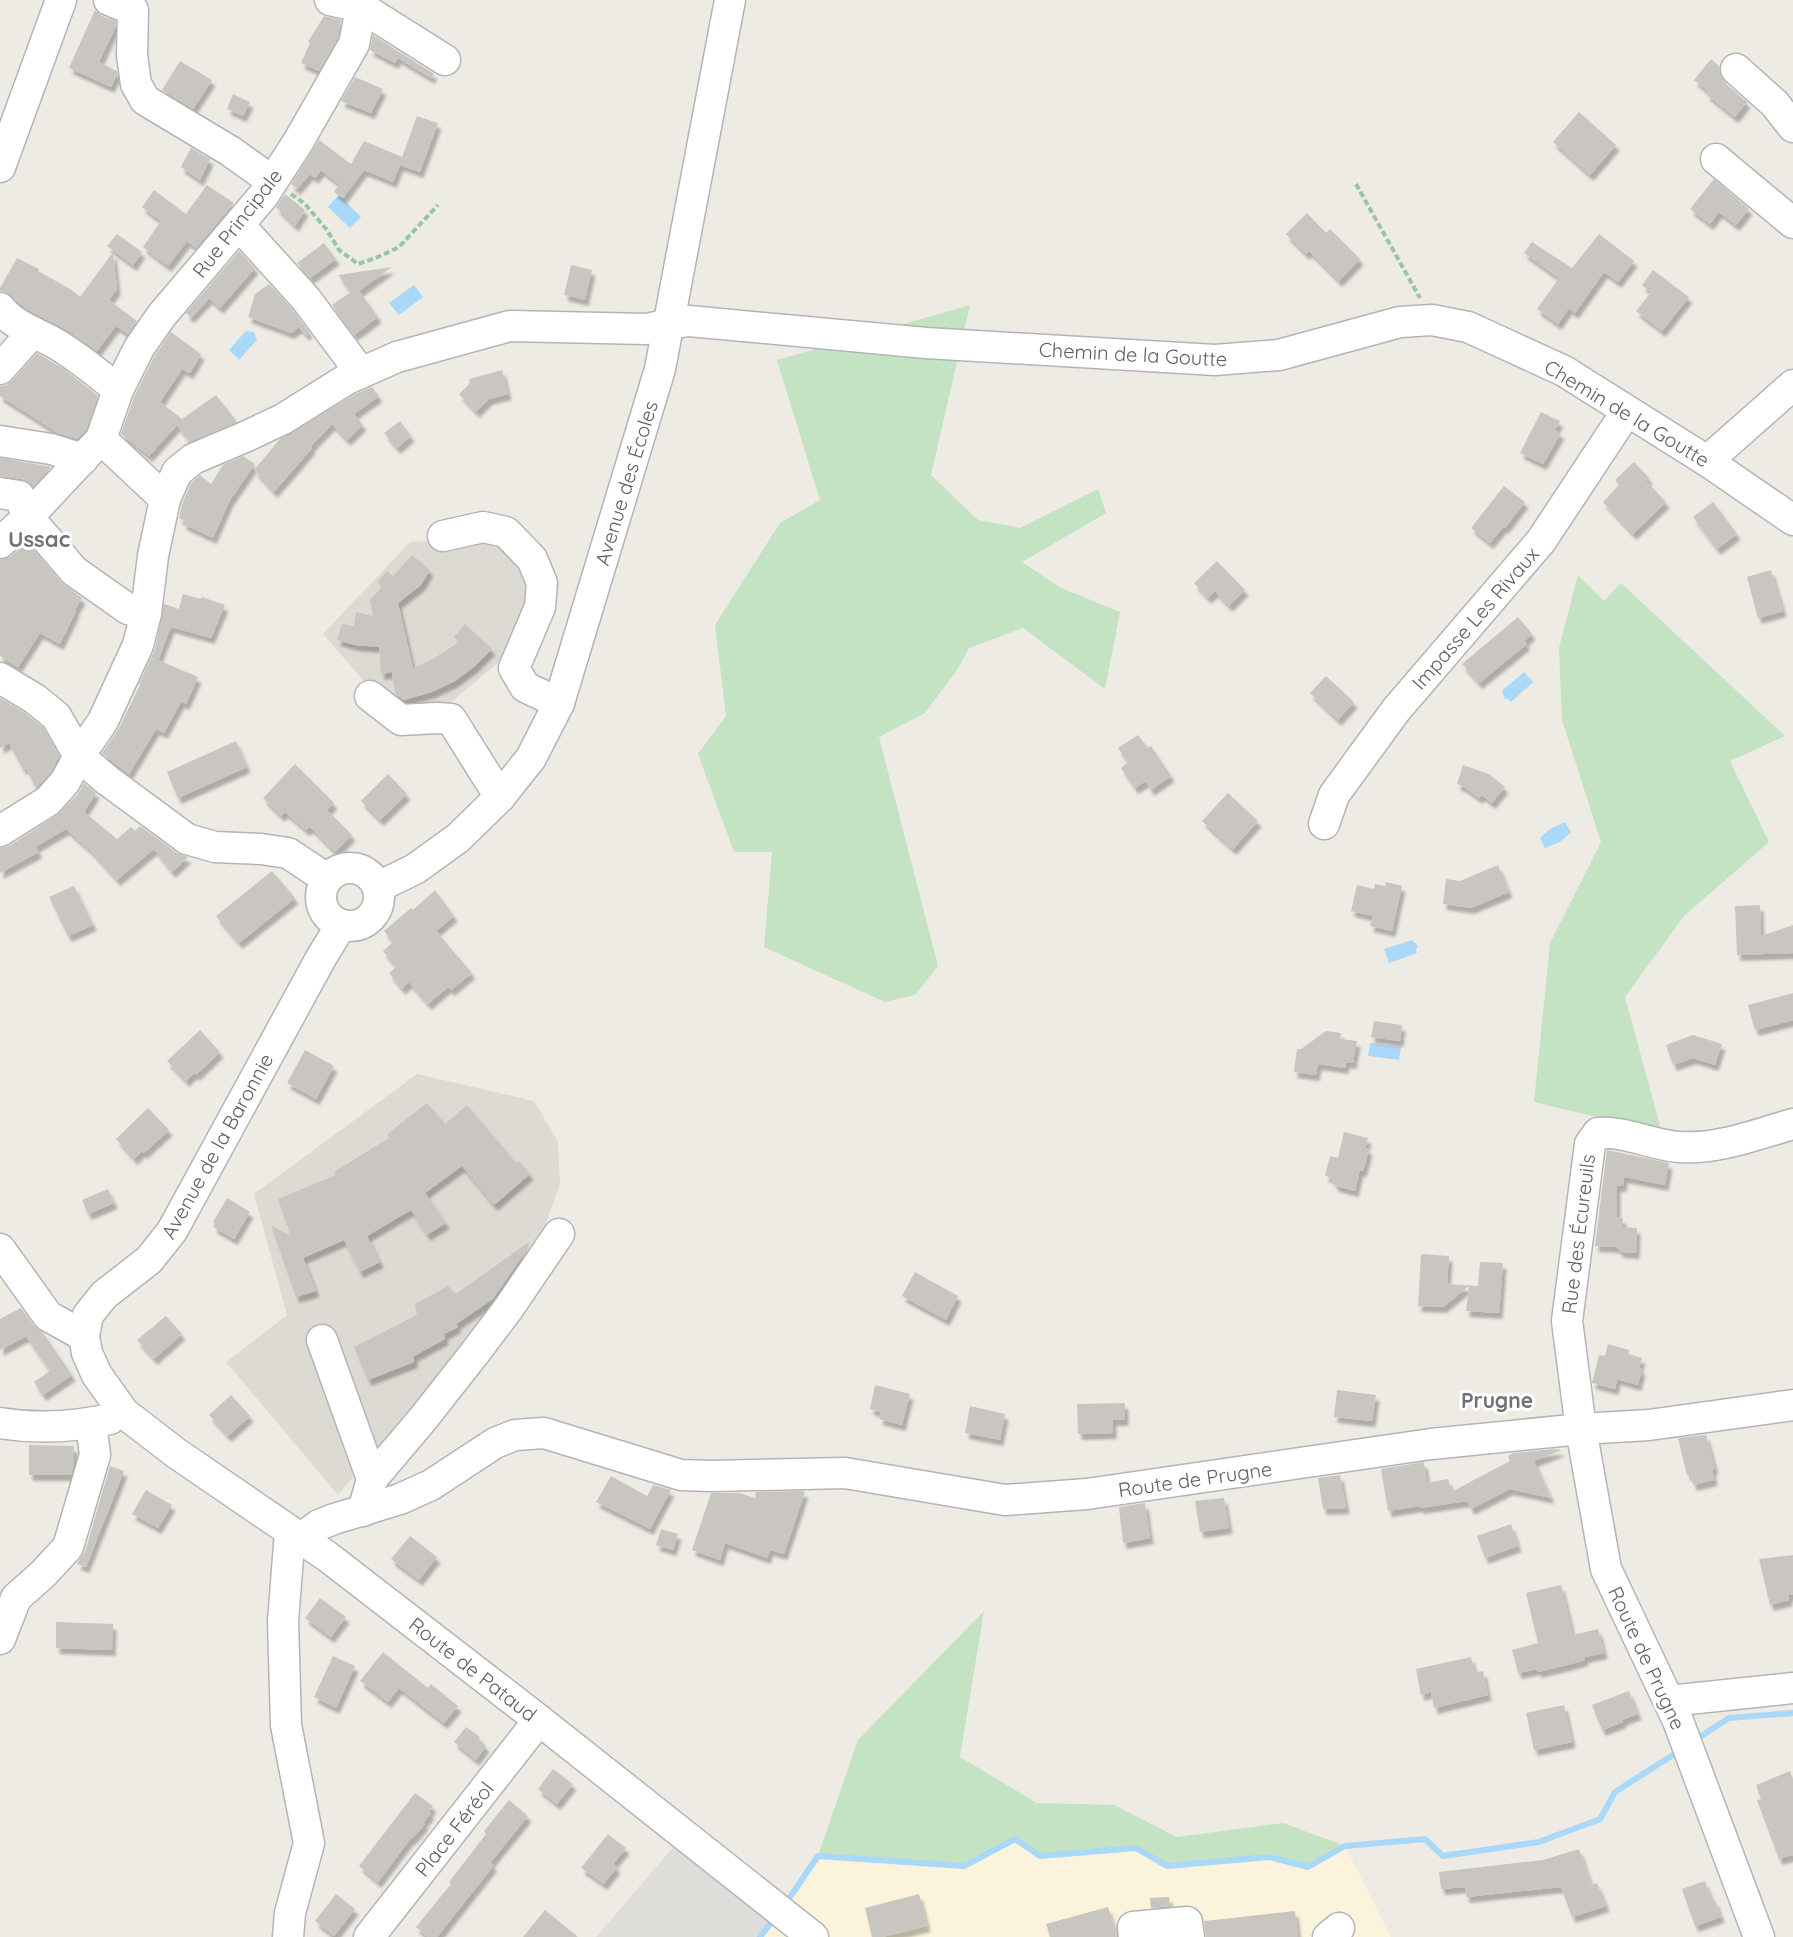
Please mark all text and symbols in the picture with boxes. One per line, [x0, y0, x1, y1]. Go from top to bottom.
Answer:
street label: Rue Principale [187, 164, 287, 282]
street label: Chemin de la Goutte [1038, 337, 1228, 371]
street label: Chemin de la Goutte [1540, 354, 1714, 472]
street label: Avenue des Écoles [589, 398, 663, 568]
district label: Ussac [8, 525, 70, 553]
street label: Impasse Les Rivaux [1406, 542, 1544, 694]
street label: Avenue de la Baronnie [156, 1049, 278, 1243]
street label: Rue des Écureuils [1556, 1153, 1600, 1315]
district label: Prugne [1461, 1387, 1533, 1413]
street label: Route de Prugne [1116, 1456, 1274, 1502]
street label: Route de Prugne [1603, 1582, 1691, 1734]
street label: Route de Pataud [404, 1611, 542, 1727]
street label: Place Féréol [409, 1777, 499, 1881]

